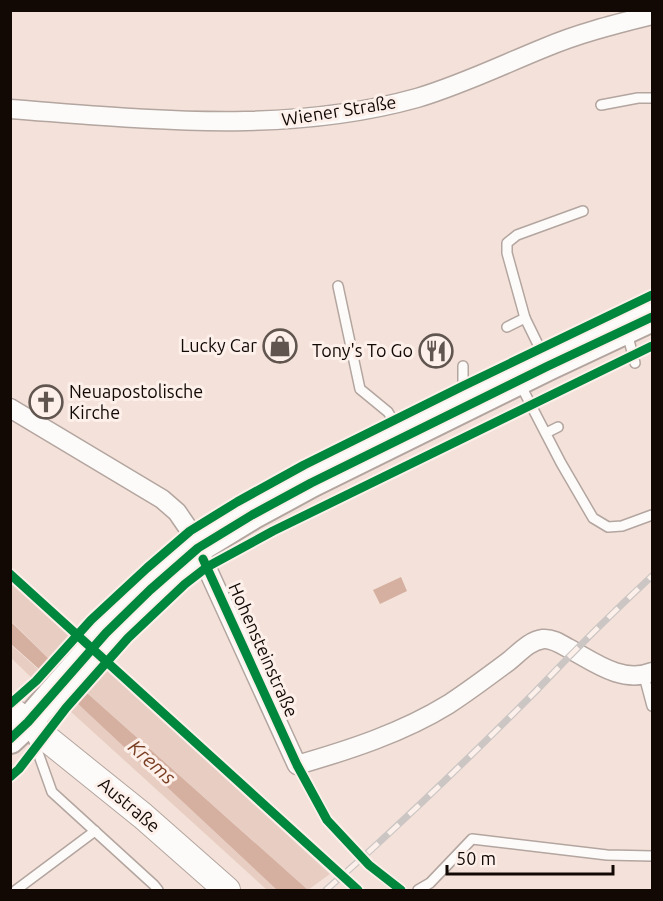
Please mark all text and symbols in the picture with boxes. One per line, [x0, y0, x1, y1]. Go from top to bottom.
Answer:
street label: Wiener Straße [280, 91, 398, 129]
shop icon: Lucky Car [262, 328, 298, 364]
restaurant icon: Tony's To Go [418, 333, 454, 369]
place label: Lucky Car [180, 335, 257, 355]
place label: Tony's To Go [312, 340, 413, 360]
place label: Neuapostolische Kirche [69, 381, 203, 422]
church icon: Neuapostolische Kirche [28, 384, 64, 420]
street label: Hohensteinstraße [225, 579, 302, 720]
water label: Krems [124, 735, 181, 789]
street label: Austraße [95, 773, 164, 836]
scale bar [447, 838, 614, 876]
text: 50 m [456, 848, 496, 868]

